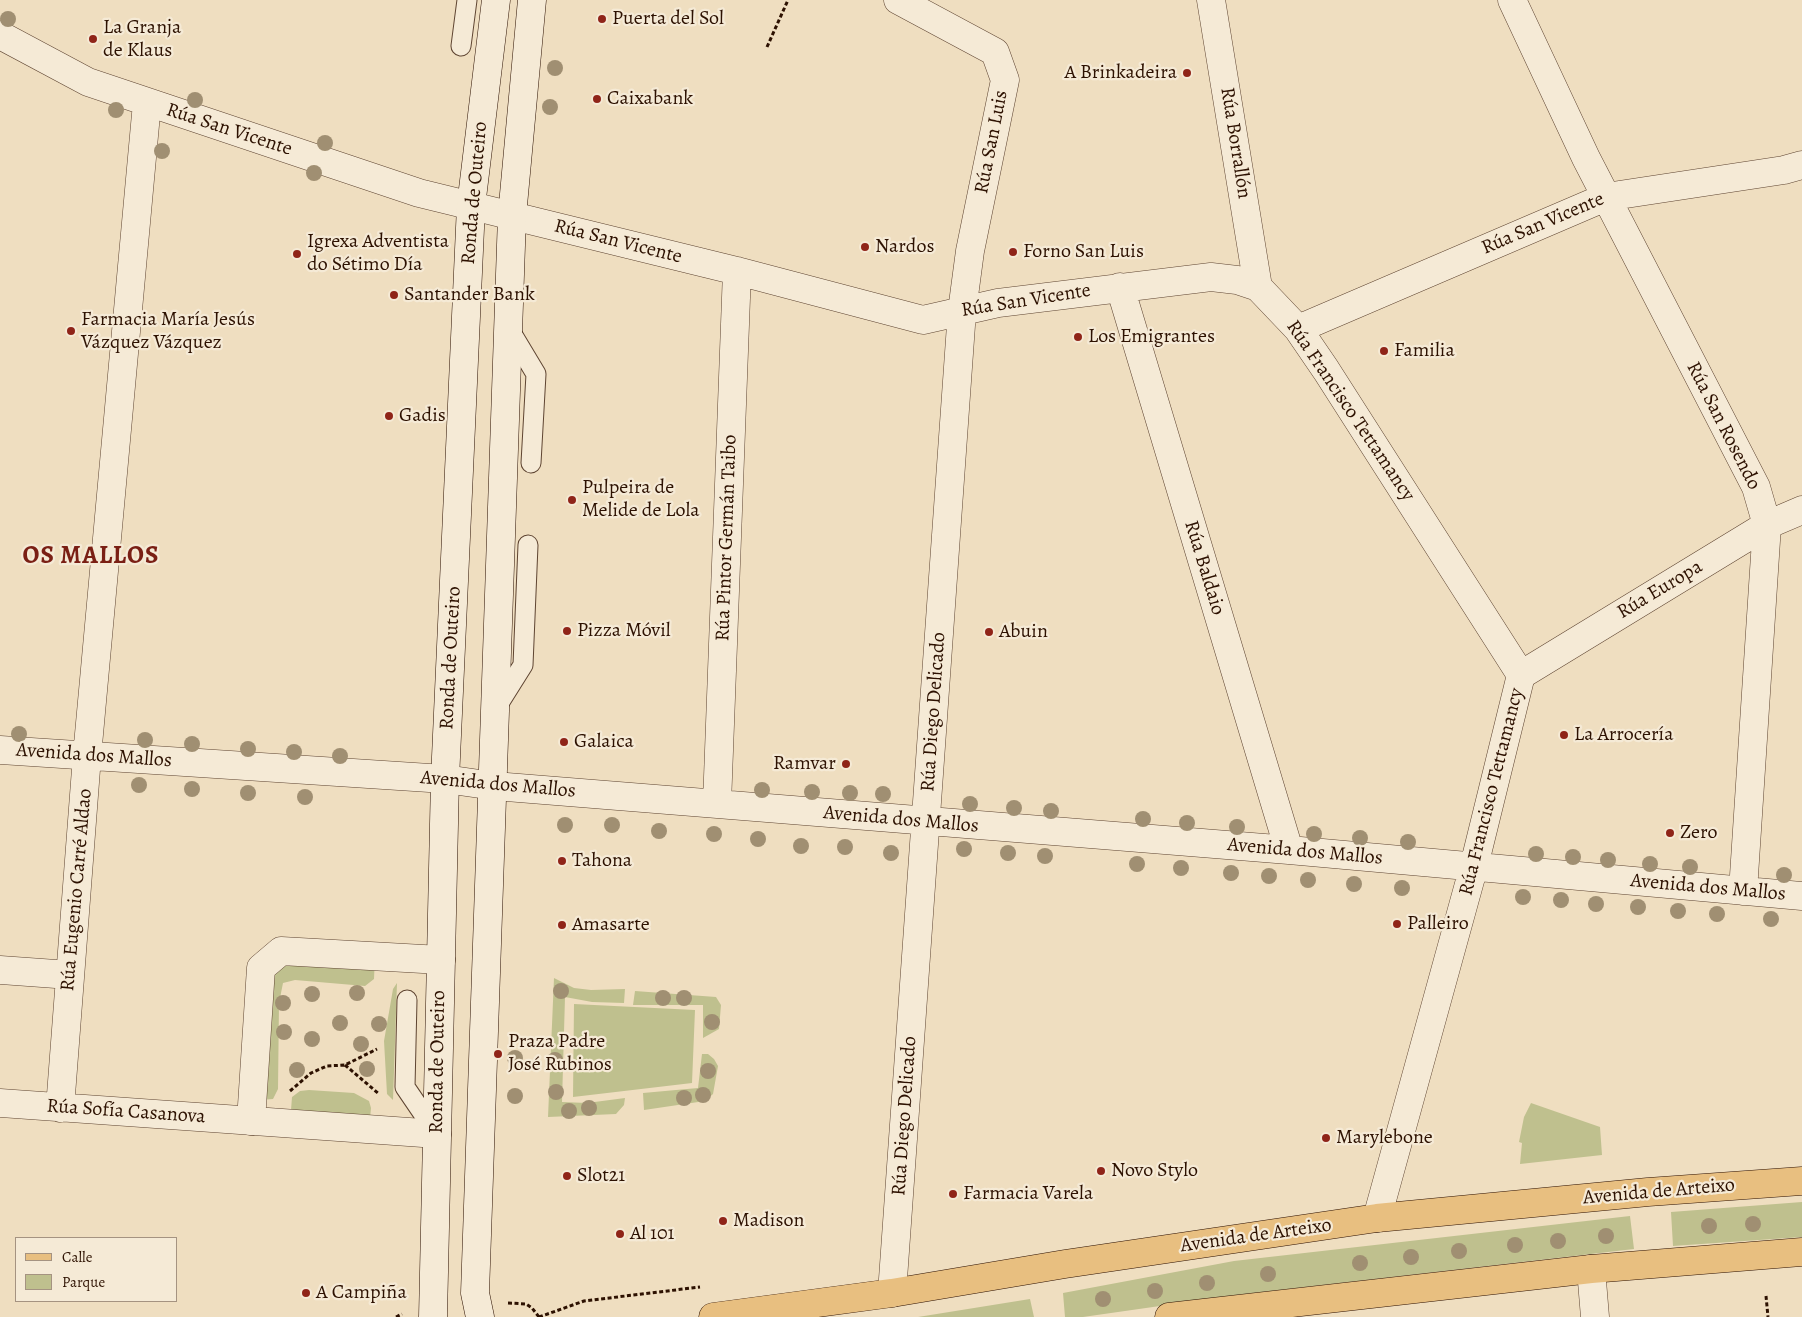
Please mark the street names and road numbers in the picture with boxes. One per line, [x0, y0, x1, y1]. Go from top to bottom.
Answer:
street label: Rúa Borrallón [1214, 86, 1256, 200]
street label: Rúa San Luis [970, 88, 1014, 196]
street label: Rúa San Vicente [163, 98, 295, 162]
street label: Ronda de Outeiro [457, 120, 493, 266]
street label: Rúa San Vicente [1478, 187, 1608, 261]
street label: Rúa San Vicente [552, 215, 684, 269]
street label: Rúa San Vicente [959, 279, 1093, 323]
street label: Rúa Francisco Tettamancy [1280, 316, 1420, 506]
street label: Rúa San Rosendo [1680, 358, 1766, 494]
street label: Rúa Pintor Germán Taibo [711, 434, 743, 642]
street label: Rúa Baldaio [1178, 518, 1230, 618]
street label: Rúa Europa [1613, 555, 1707, 625]
street label: Ronda de Outeiro [435, 586, 467, 730]
street label: Rúa Diego Delicado [916, 631, 952, 793]
street label: Rúa Francisco Tettamancy [1455, 686, 1529, 898]
street label: Avenida dos Mallos [15, 739, 173, 773]
street label: Avenida dos Mallos [419, 766, 577, 804]
street label: Rúa Eugenio Carré Aldao [56, 788, 98, 992]
street label: Avenida dos Mallos [822, 801, 980, 839]
street label: Avenida dos Mallos [1226, 833, 1384, 871]
street label: Avenida dos Mallos [1629, 869, 1787, 907]
street label: Ronda de Outeiro [425, 990, 451, 1134]
street label: Rúa Diego Delicado [887, 1035, 923, 1197]
street label: Rúa Sofía Casanova [46, 1094, 206, 1130]
street label: Avenida de Arteixo [1582, 1173, 1736, 1211]
street label: Avenida de Arteixo [1179, 1214, 1333, 1258]

